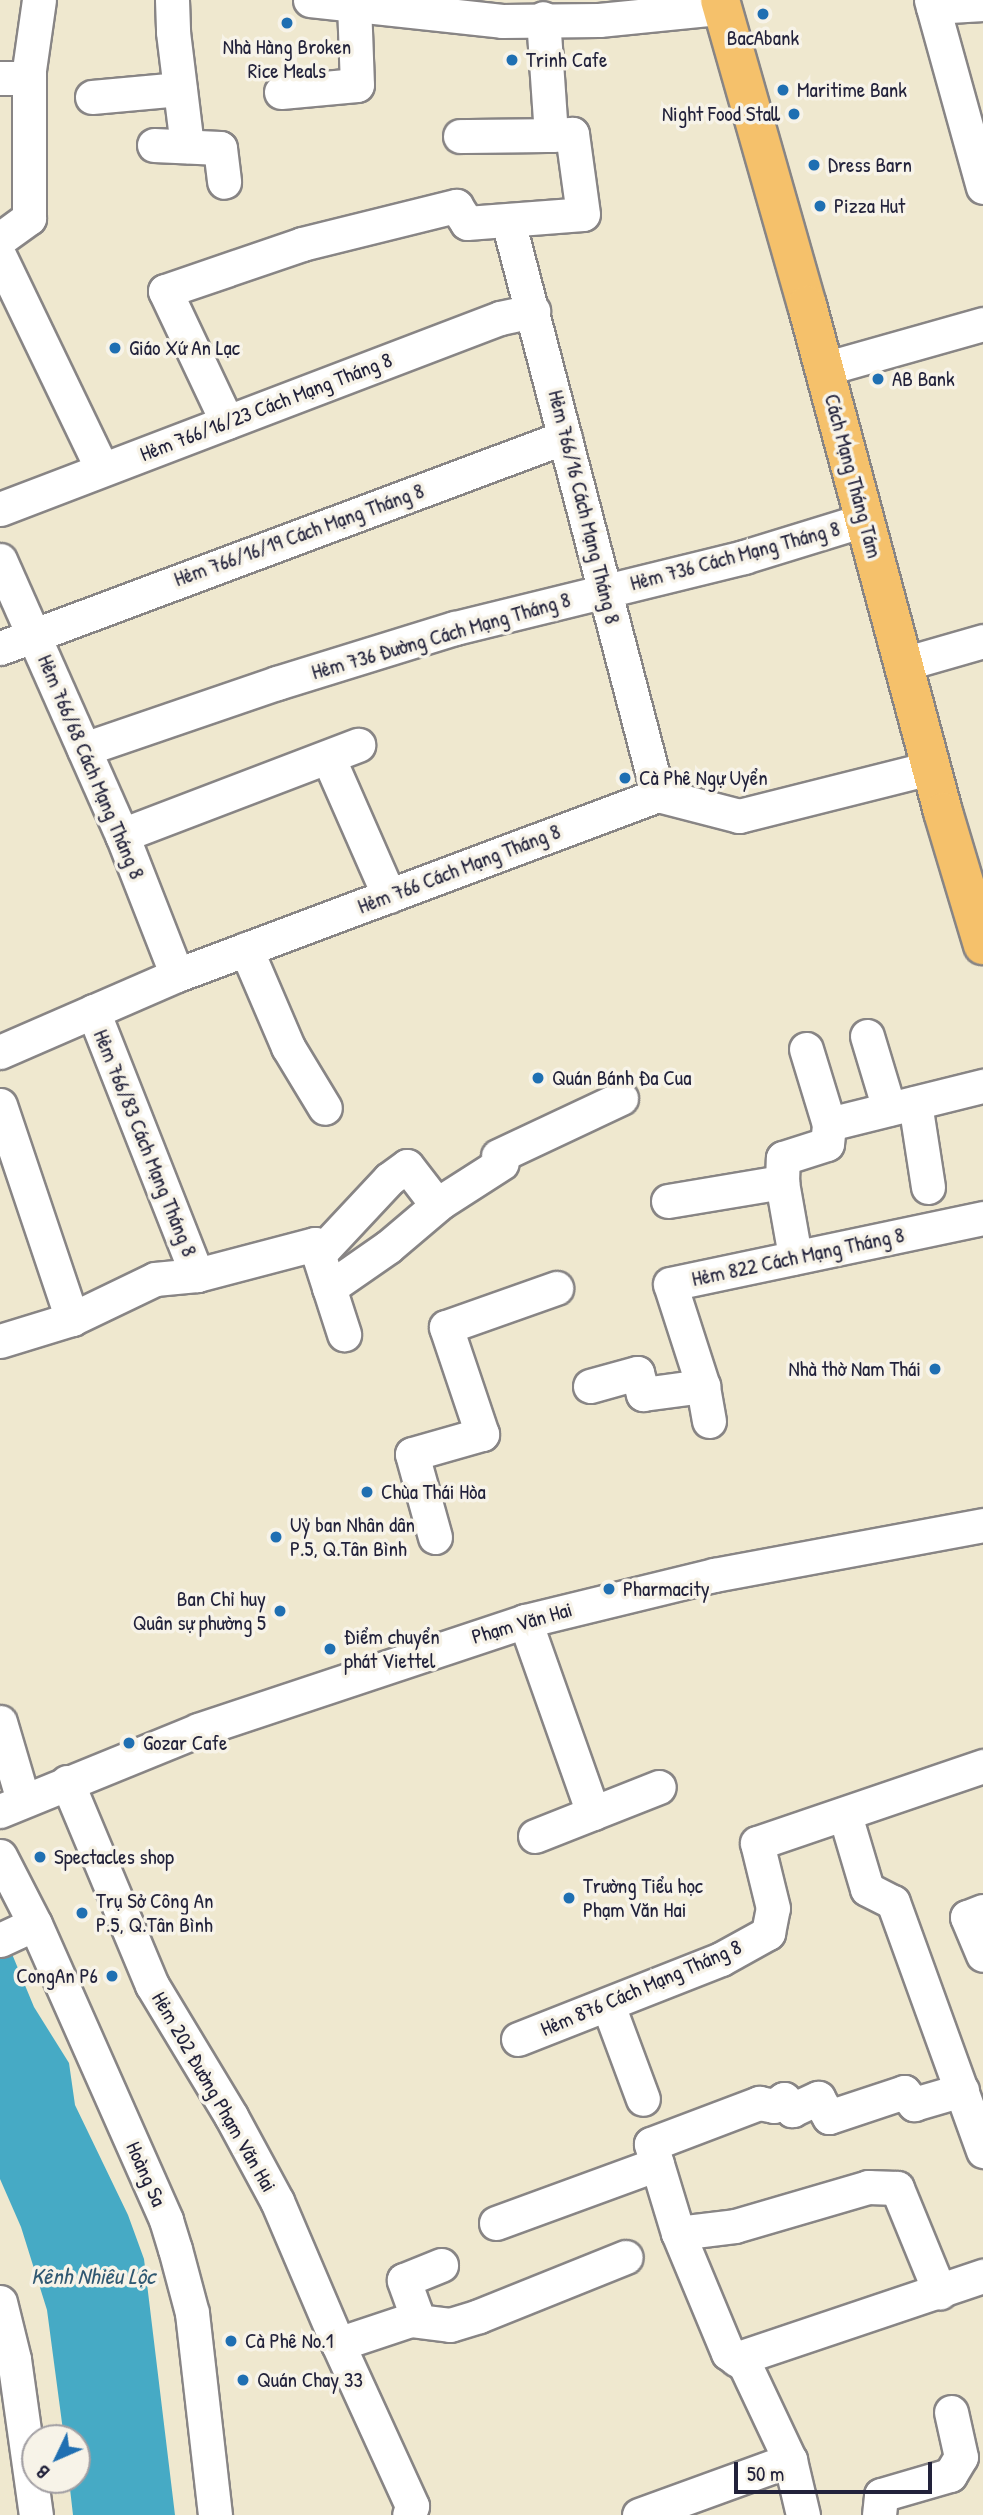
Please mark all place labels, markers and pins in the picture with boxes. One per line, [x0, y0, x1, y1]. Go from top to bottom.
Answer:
marker: BacAbank [755, 6, 771, 22]
marker: Nhà Hàng Broken Rice Meals [279, 15, 295, 31]
place label: BacAbank [727, 25, 799, 51]
place label: Nhà Hàng Broken Rice Meals [223, 34, 351, 84]
place label: Trinh Cafe [526, 47, 607, 73]
marker: Trinh Cafe [504, 52, 520, 68]
place label: Maritime Bank [797, 77, 907, 103]
marker: Maritime Bank [775, 82, 791, 98]
place label: Night Food Stall [662, 101, 780, 127]
marker: Night Food Stall [786, 106, 802, 122]
place label: Dress Barn [828, 152, 912, 178]
marker: Dress Barn [806, 157, 822, 173]
place label: Pizza Hut [834, 193, 905, 219]
marker: Pizza Hut [812, 198, 828, 214]
place label: Giáo Xứ An Lạc [129, 335, 240, 361]
marker: Giáo Xứ An Lạc [107, 340, 123, 356]
place label: AB Bank [892, 366, 955, 392]
marker: AB Bank [870, 371, 886, 387]
place label: Cà Phê Ngự Uyển [639, 765, 768, 791]
marker: Cà Phê Ngự Uyển [617, 770, 633, 786]
place label: Quán Bánh Đa Cua [552, 1065, 691, 1091]
marker: Quán Bánh Đa Cua [530, 1070, 546, 1086]
place label: Nhà thờ Nam Thái [789, 1356, 921, 1382]
marker: Nhà thờ Nam Thái [927, 1361, 943, 1377]
place label: Chùa Thái Hòa [381, 1479, 486, 1505]
marker: Chùa Thái Hòa [359, 1484, 375, 1500]
place label: Uỷ ban Nhân dân P.5, Q.Tân Bình [290, 1512, 415, 1562]
marker: Uỷ ban Nhân dân P.5, Q.Tân Bình [268, 1529, 284, 1545]
place label: Pharmacity [623, 1576, 710, 1602]
marker: Pharmacity [601, 1581, 617, 1597]
place label: Ban Chỉ huy Quân sự phường 5 [133, 1586, 266, 1636]
marker: Ban Chỉ huy Quân sự phường 5 [272, 1603, 288, 1619]
place label: Điểm chuyển phát Viettel [344, 1624, 440, 1674]
marker: Điểm chuyển phát Viettel [322, 1641, 338, 1657]
place label: Gozar Cafe [143, 1730, 227, 1756]
marker: Gozar Cafe [121, 1735, 137, 1751]
place label: Spectacles shop [54, 1844, 174, 1870]
marker: Spectacles shop [32, 1849, 48, 1865]
place label: Trường Tiểu học Phạm Văn Hai [583, 1873, 703, 1923]
place label: Trụ Sở Công An P.5, Q.Tân Bình [96, 1888, 213, 1938]
marker: Trường Tiểu học Phạm Văn Hai [561, 1890, 577, 1906]
marker: Trụ Sở Công An P.5, Q.Tân Bình [74, 1905, 90, 1921]
place label: CongAn P6 [16, 1963, 98, 1989]
marker: CongAn P6 [104, 1968, 120, 1984]
place label: Cà Phê No.1 [245, 2328, 333, 2354]
marker: Cà Phê No.1 [223, 2333, 239, 2349]
place label: Quán Chay 33 [257, 2367, 363, 2393]
marker: Quán Chay 33 [235, 2372, 251, 2388]

